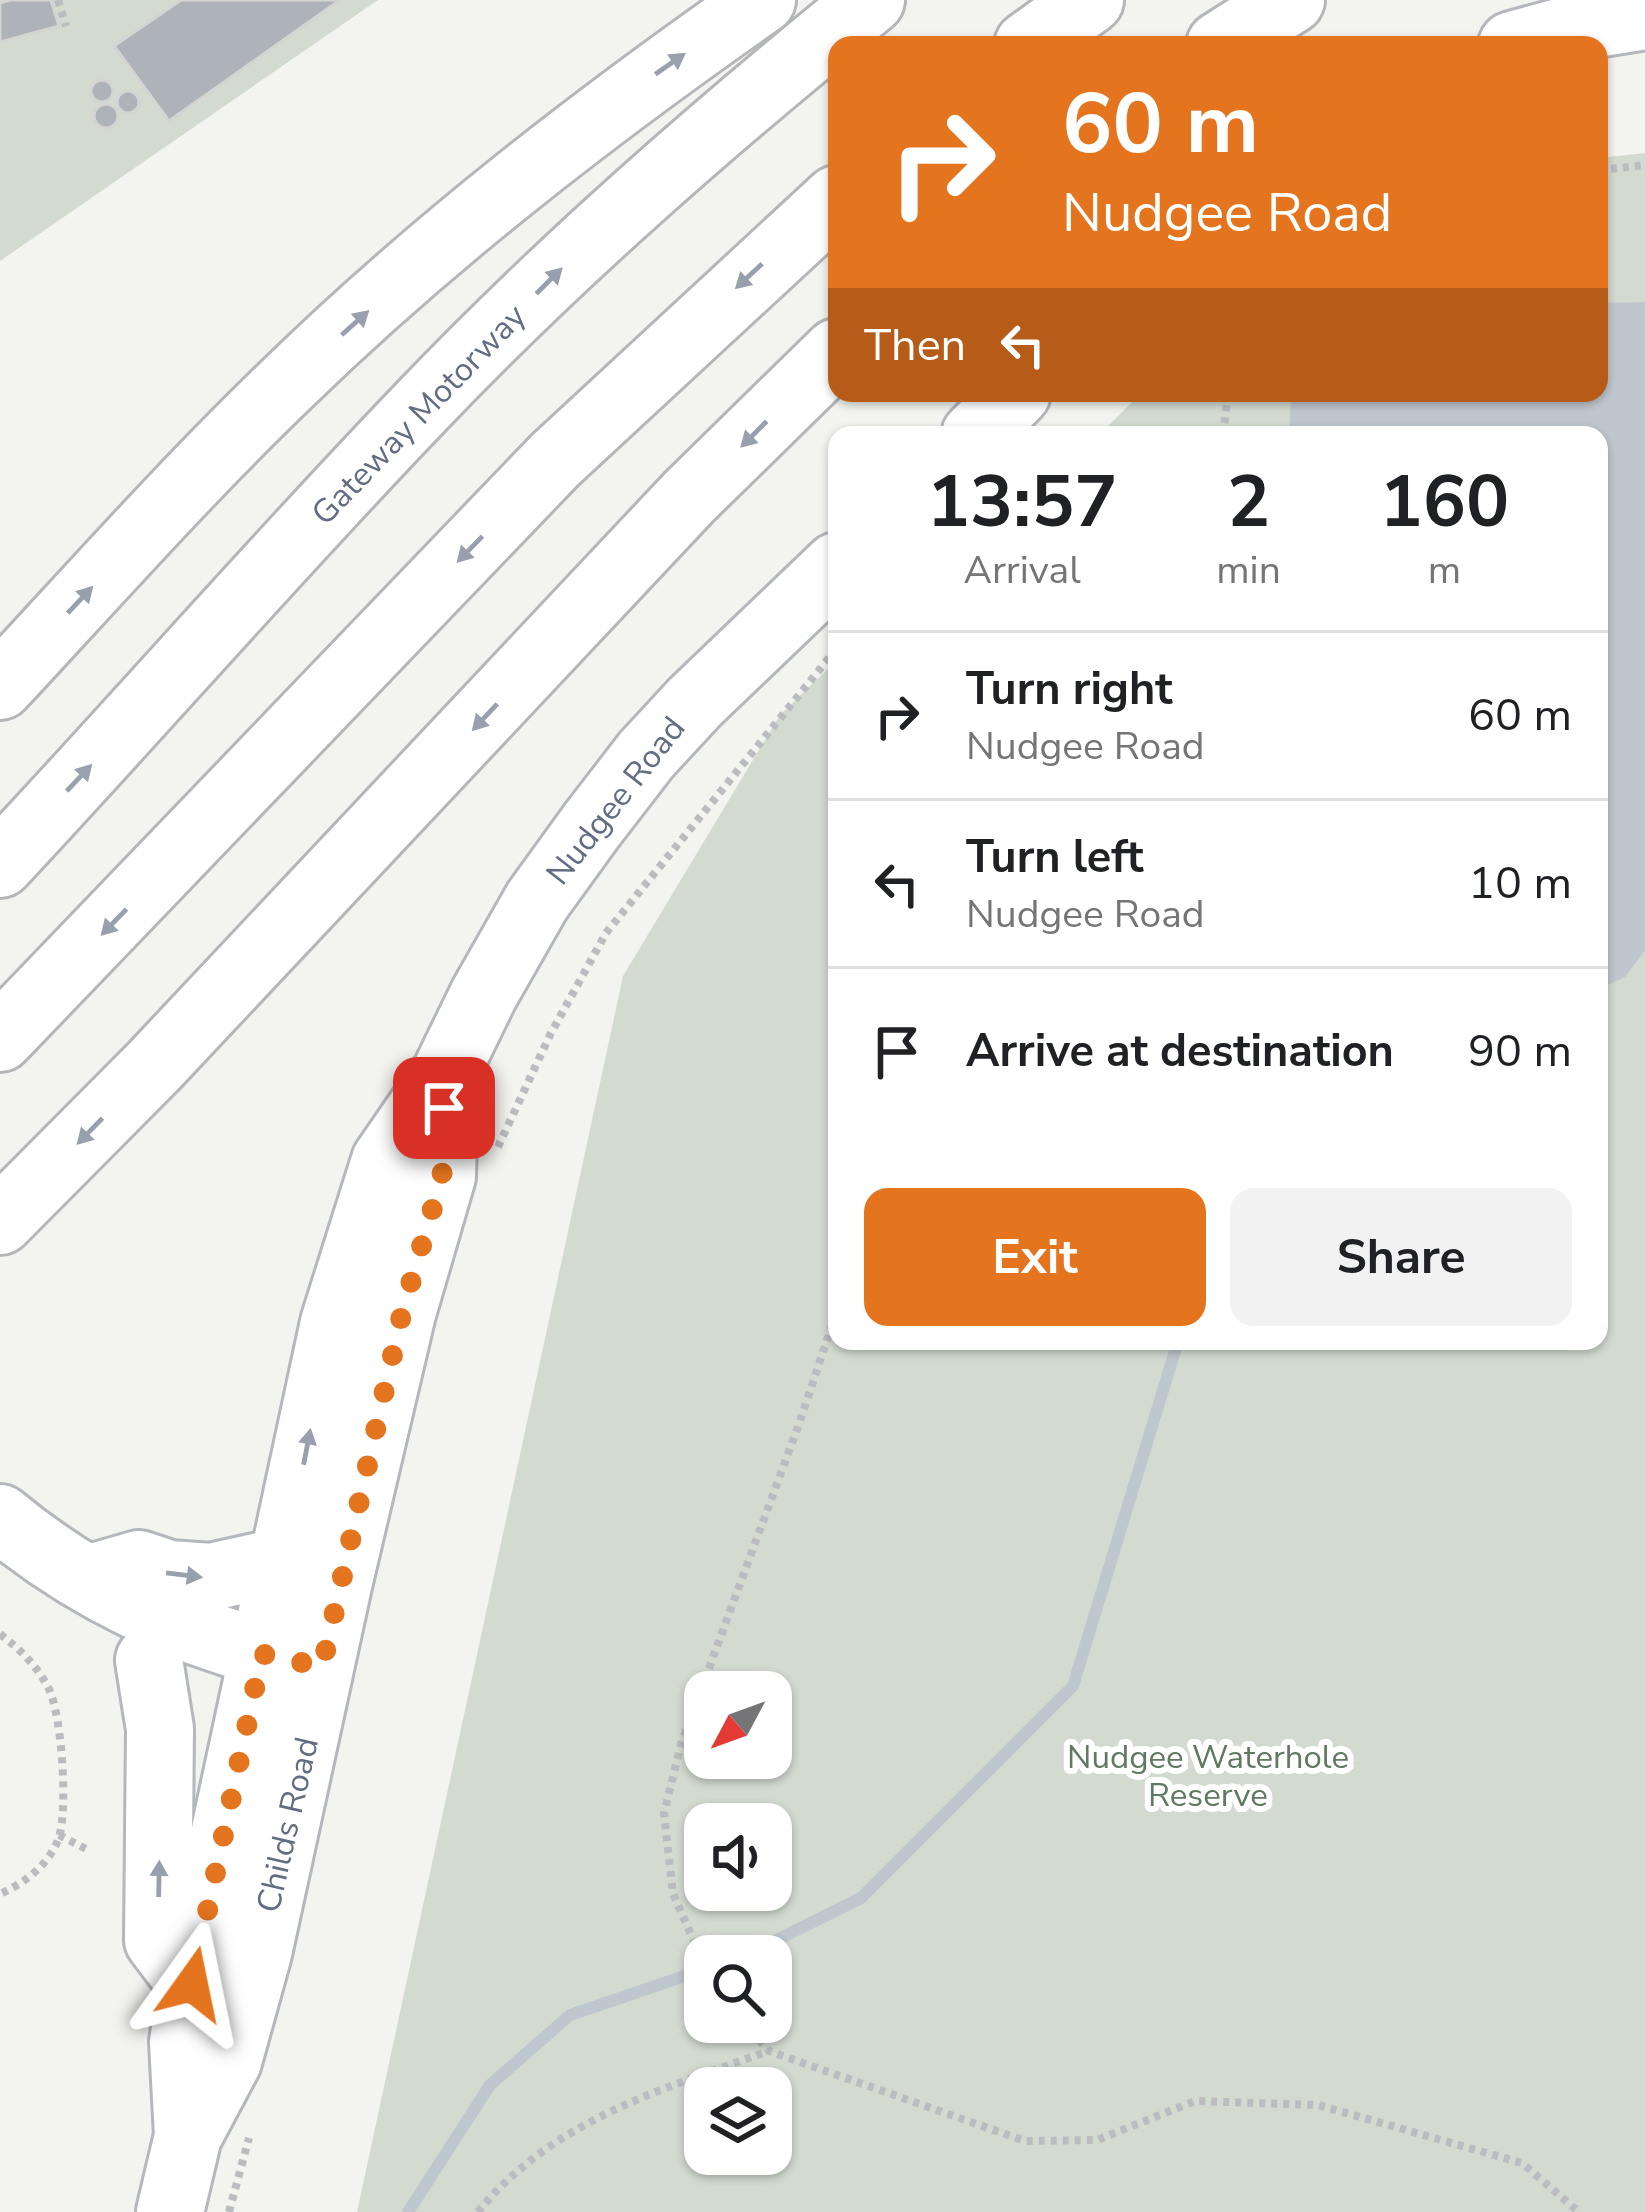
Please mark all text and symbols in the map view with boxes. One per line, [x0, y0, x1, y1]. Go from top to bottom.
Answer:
one-way arrow [653, 53, 686, 76]
text: 60 m [1062, 67, 1259, 182]
icon: right [864, 84, 1020, 240]
text: Nudgee Road [1062, 176, 1392, 250]
one-way arrow [735, 262, 764, 290]
one-way arrow [534, 267, 563, 295]
street label: Gateway Motorway [302, 295, 536, 535]
one-way arrow [340, 310, 369, 337]
icon: left [990, 312, 1056, 378]
text: Then [864, 315, 966, 376]
one-way arrow [740, 420, 768, 448]
text: 13:57 [927, 453, 1117, 551]
text: 2 [1227, 453, 1270, 551]
text: 160 [1380, 453, 1509, 551]
one-way arrow [457, 534, 485, 563]
text: Arrival [963, 544, 1081, 597]
text: min [1216, 544, 1281, 597]
text: m [1428, 544, 1461, 597]
one-way arrow [65, 586, 93, 615]
text: Turn right [966, 659, 1173, 720]
icon: right [864, 683, 930, 749]
text: 60 m [1468, 685, 1572, 746]
one-way arrow [471, 702, 499, 731]
street label: Nudgee Road [536, 708, 696, 894]
text: Nudgee Road [966, 720, 1205, 773]
one-way arrow [65, 763, 92, 792]
text: Turn left [966, 827, 1144, 888]
icon: left [864, 851, 930, 917]
text: 10 m [1468, 853, 1572, 914]
text: Nudgee Road [966, 888, 1205, 941]
one-way arrow [101, 907, 129, 936]
icon: arrive [864, 1019, 930, 1085]
text: Arrive at destination [966, 1021, 1394, 1082]
text: 90 m [1468, 1021, 1572, 1082]
pin [393, 1057, 495, 1159]
icon: arrive [411, 1075, 477, 1141]
one-way arrow [77, 1116, 105, 1145]
button: Exit [864, 1188, 1206, 1326]
button: Share [1230, 1188, 1572, 1326]
one-way arrow [298, 1427, 317, 1465]
one-way arrow [165, 1565, 203, 1584]
north arrow [684, 1671, 792, 1779]
map controls [684, 1671, 792, 2175]
street label: Childs Road [246, 1733, 330, 1917]
park label: Nudgee Waterhole Reserve [1067, 1735, 1349, 1818]
button: sound [684, 1803, 792, 1911]
one-way arrow [149, 1859, 168, 1897]
position arrow [129, 1921, 255, 2047]
button: search [684, 1935, 792, 2043]
button: layers [684, 2067, 792, 2175]

